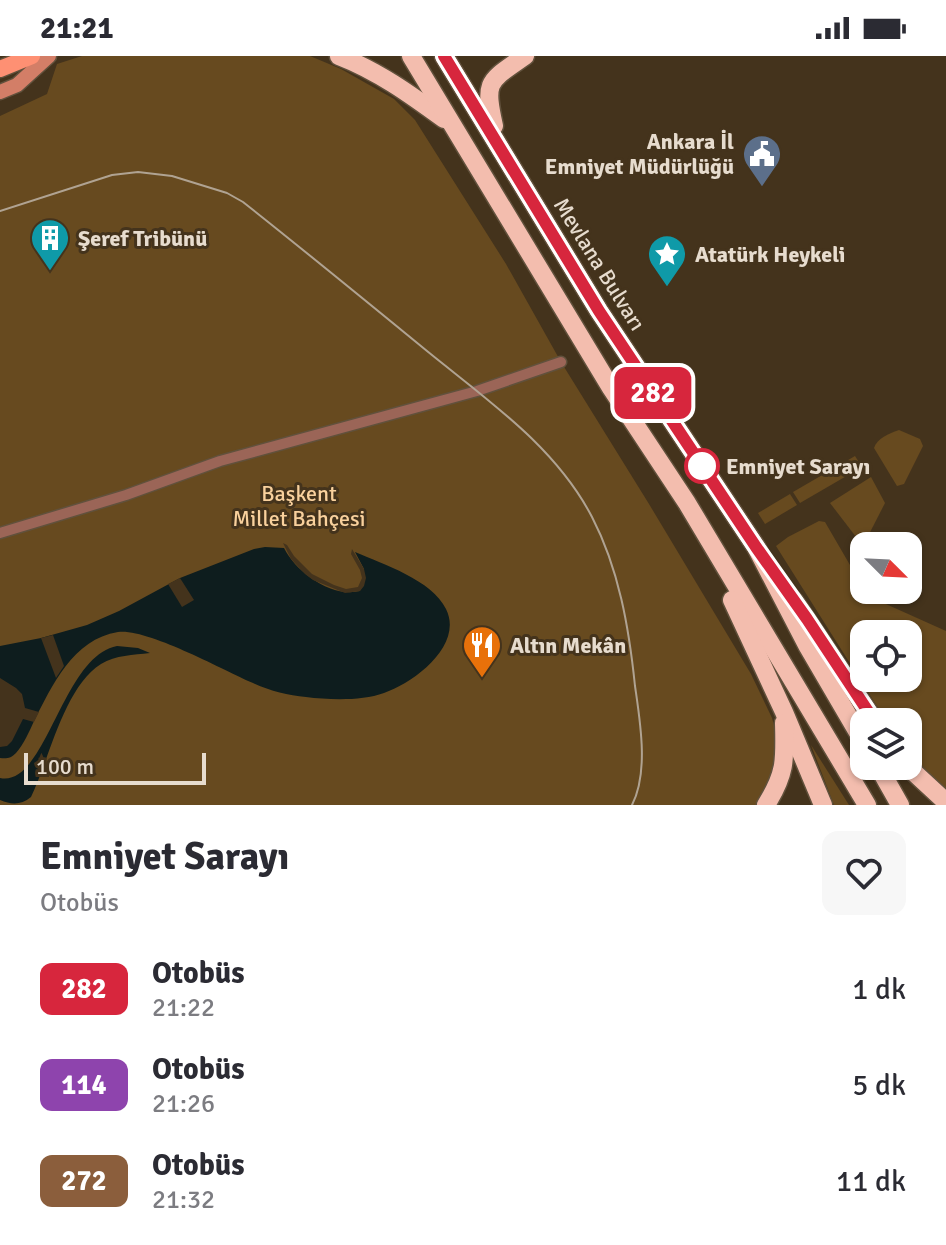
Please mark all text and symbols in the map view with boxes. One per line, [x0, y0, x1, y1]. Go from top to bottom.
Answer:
text: 21:21 [40, 10, 114, 47]
place label: Ankara İl Emniyet Müdürlüğü [545, 128, 734, 180]
public building icon: Ankara İl Emniyet Müdürlüğü [741, 133, 783, 188]
street label: Mevlana Bulvarı [548, 193, 651, 336]
building icon: Şeref Tribünü [29, 217, 71, 272]
place label: Şeref Tribünü [78, 225, 207, 252]
place icon: Atatürk Heykeli [646, 233, 688, 288]
place label: Atatürk Heykeli [695, 241, 845, 268]
line badge: 282 [607, 367, 699, 419]
text: 282 [630, 376, 676, 410]
marker: Emniyet Sarayı [685, 449, 719, 483]
place label: Emniyet Sarayı [726, 453, 870, 480]
park label: Başkent Millet Bahçesi [232, 480, 366, 532]
north arrow [850, 532, 922, 604]
map controls [850, 532, 922, 780]
button: locate [850, 620, 922, 692]
restaurant icon: Altın Mekân [461, 624, 503, 679]
place label: Altın Mekân [510, 632, 626, 659]
button: layers [850, 708, 922, 780]
scale bar [24, 749, 206, 785]
text: 100 m [36, 753, 94, 780]
button: heart [822, 831, 906, 915]
text: Emniyet Sarayı [40, 833, 289, 880]
text: Otobüs [40, 887, 119, 919]
text: Otobüs [152, 955, 244, 992]
text: 1 dk [852, 971, 906, 1008]
text: 282 [61, 972, 107, 1006]
text: 21:22 [152, 992, 215, 1024]
text: Otobüs [152, 1051, 244, 1088]
text: 5 dk [852, 1067, 906, 1104]
text: 114 [61, 1068, 107, 1102]
text: 21:26 [152, 1088, 215, 1120]
text: Otobüs [152, 1147, 244, 1184]
text: 11 dk [836, 1163, 906, 1200]
text: 272 [61, 1164, 107, 1198]
text: 21:32 [152, 1184, 215, 1216]

